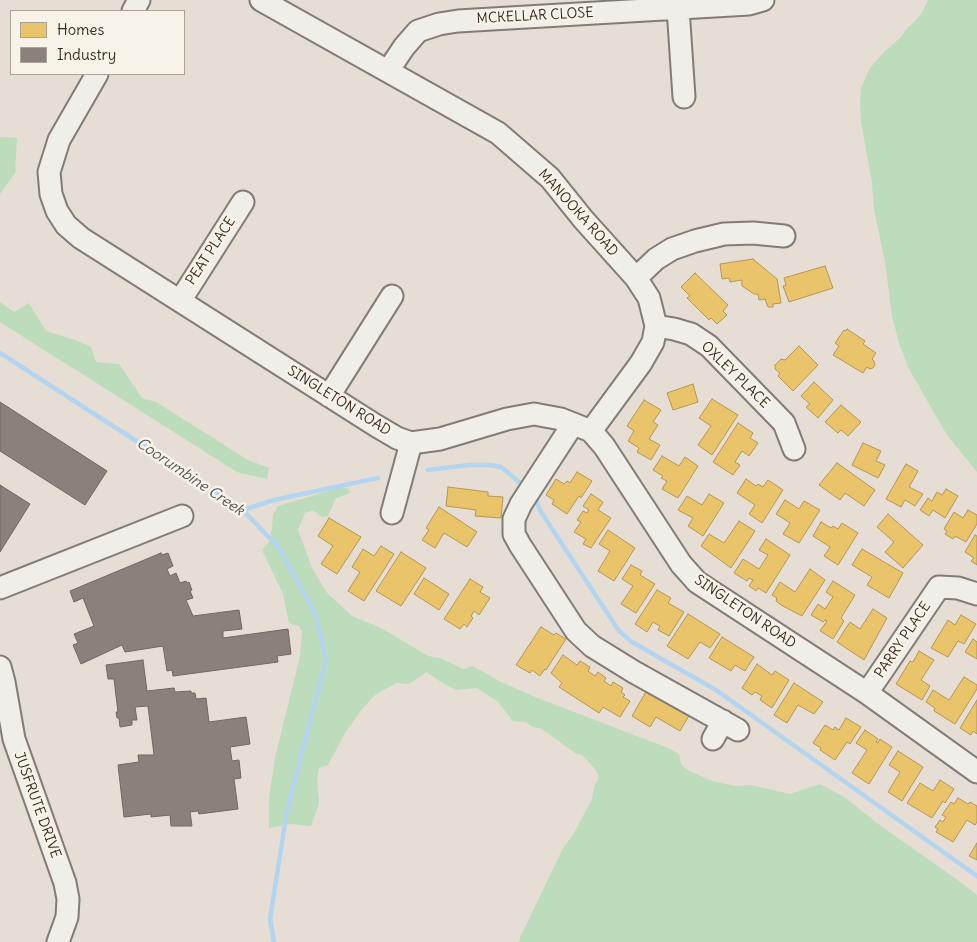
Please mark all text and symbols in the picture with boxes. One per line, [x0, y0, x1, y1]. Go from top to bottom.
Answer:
street label: MCKELLAR CLOSE [476, 5, 594, 27]
legend [10, 10, 185, 75]
text: Homes [57, 20, 104, 39]
text: Industry [57, 45, 116, 64]
street label: MANOOKA ROAD [535, 166, 621, 260]
street label: PEAT PLACE [183, 214, 239, 288]
street label: OXLEY PLACE [697, 338, 773, 412]
street label: SINGLETON ROAD [284, 362, 394, 440]
water label: Coorumbine Creek [133, 434, 247, 520]
street label: SINGLETON ROAD [691, 572, 799, 652]
street label: PARRY PLACE [871, 599, 935, 681]
street label: JUSFRUTE DRIVE [10, 750, 64, 860]

